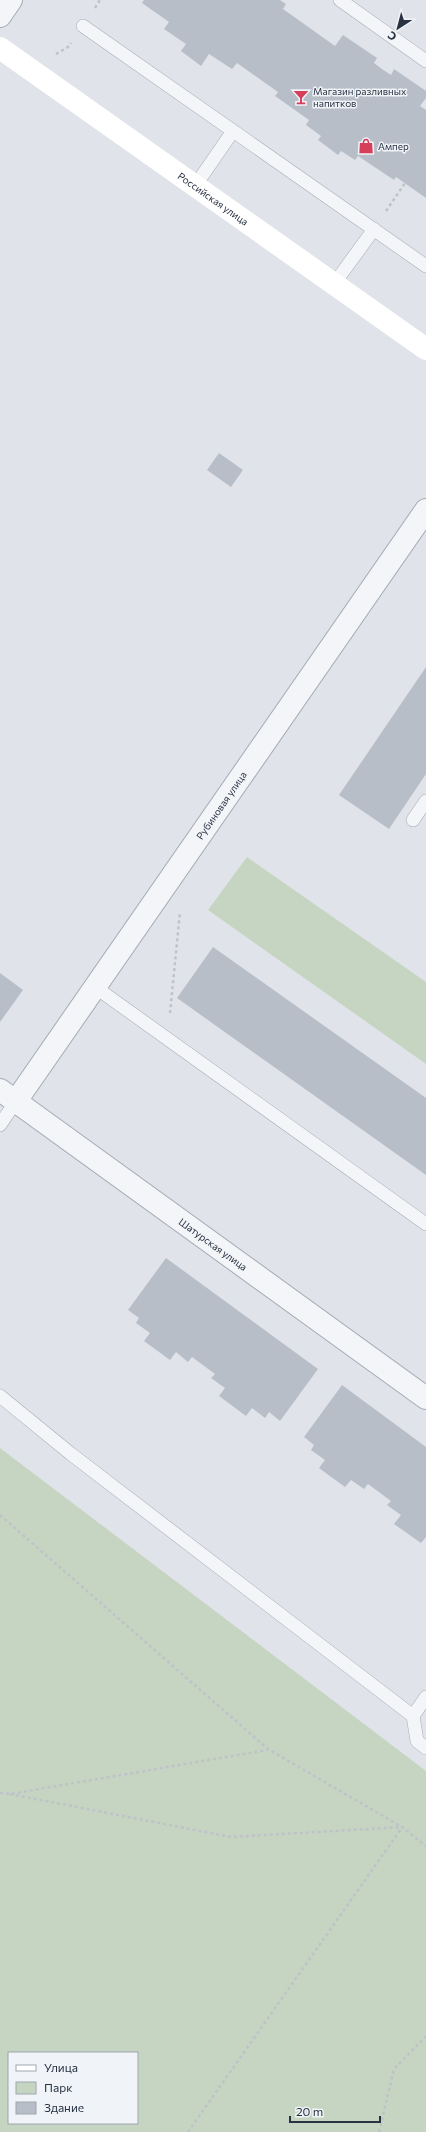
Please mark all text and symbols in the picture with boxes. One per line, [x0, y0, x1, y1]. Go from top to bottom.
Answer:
north arrow [378, 8, 418, 48]
text: С [385, 29, 399, 44]
place label: Магазин разливных напитков [313, 85, 407, 109]
bar icon: Магазин разливных напитков [292, 88, 310, 106]
shop icon: Ампер [357, 137, 375, 155]
place label: Ампер [378, 140, 409, 152]
street label: Российская улица [176, 170, 251, 228]
street label: Рубиновая улица [193, 769, 249, 842]
street label: Шатурская улица [177, 1215, 250, 1273]
legend [8, 2052, 138, 2124]
text: Улица [44, 2060, 78, 2074]
text: Парк [44, 2080, 73, 2094]
scale bar [290, 2098, 380, 2124]
text: Здание [44, 2100, 84, 2114]
text: 20 m [296, 2104, 323, 2118]

